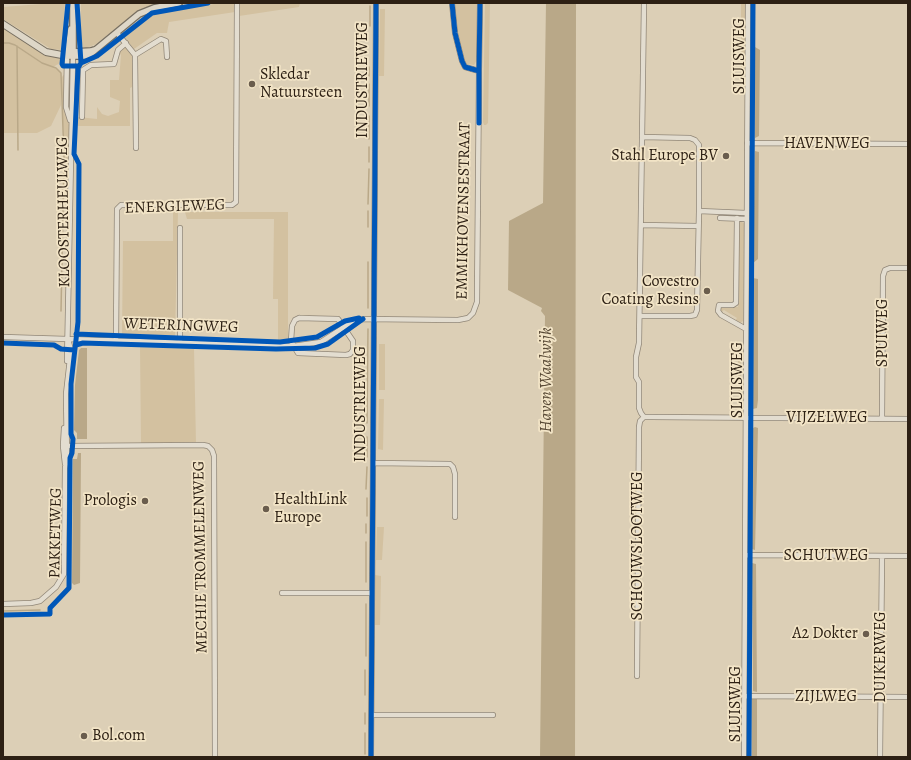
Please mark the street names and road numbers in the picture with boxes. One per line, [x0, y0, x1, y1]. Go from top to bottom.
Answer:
street label: SLUISWEG [730, 18, 750, 94]
street label: INDUSTRIEWEG [353, 22, 373, 138]
street label: EMMIKHOVENSESTRAAT [453, 122, 475, 300]
street label: HAVENWEG [784, 134, 870, 154]
street label: KLOOSTERHEULWEG [53, 136, 75, 288]
street label: ENERGIEWEG [124, 196, 226, 218]
street label: SPUIWEG [873, 299, 893, 367]
street label: WETERINGWEG [123, 314, 239, 338]
street label: SLUISWEG [728, 342, 748, 418]
street label: INDUSTRIEWEG [351, 346, 371, 462]
street label: VIJZELWEG [786, 408, 868, 428]
street label: MECHIE TROMMELENWEG [190, 461, 212, 653]
street label: SCHOUWSLOOTWEG [628, 471, 648, 621]
street label: PAKKETWEG [46, 487, 66, 579]
street label: SCHUTWEG [784, 546, 868, 566]
street label: DUIKERWEG [871, 611, 891, 703]
street label: SLUISWEG [726, 666, 746, 742]
street label: ZIJLWEG [795, 687, 857, 707]

